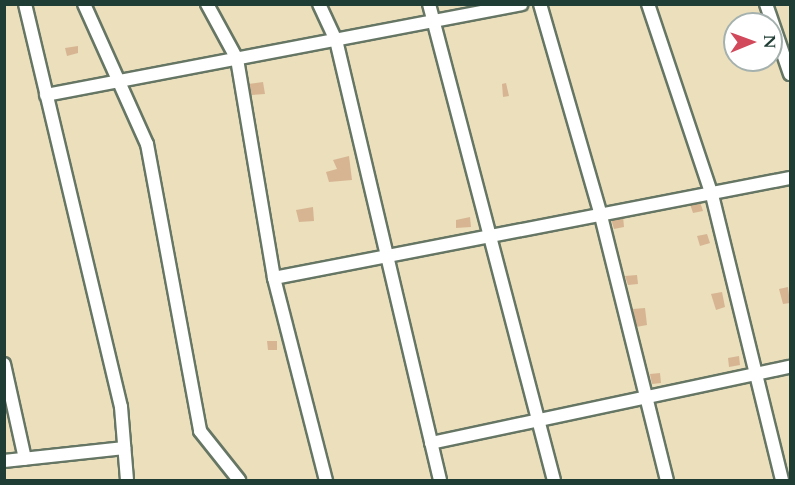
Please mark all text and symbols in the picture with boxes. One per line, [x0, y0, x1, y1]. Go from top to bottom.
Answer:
north arrow [723, 12, 783, 72]
text: N [758, 35, 780, 49]

